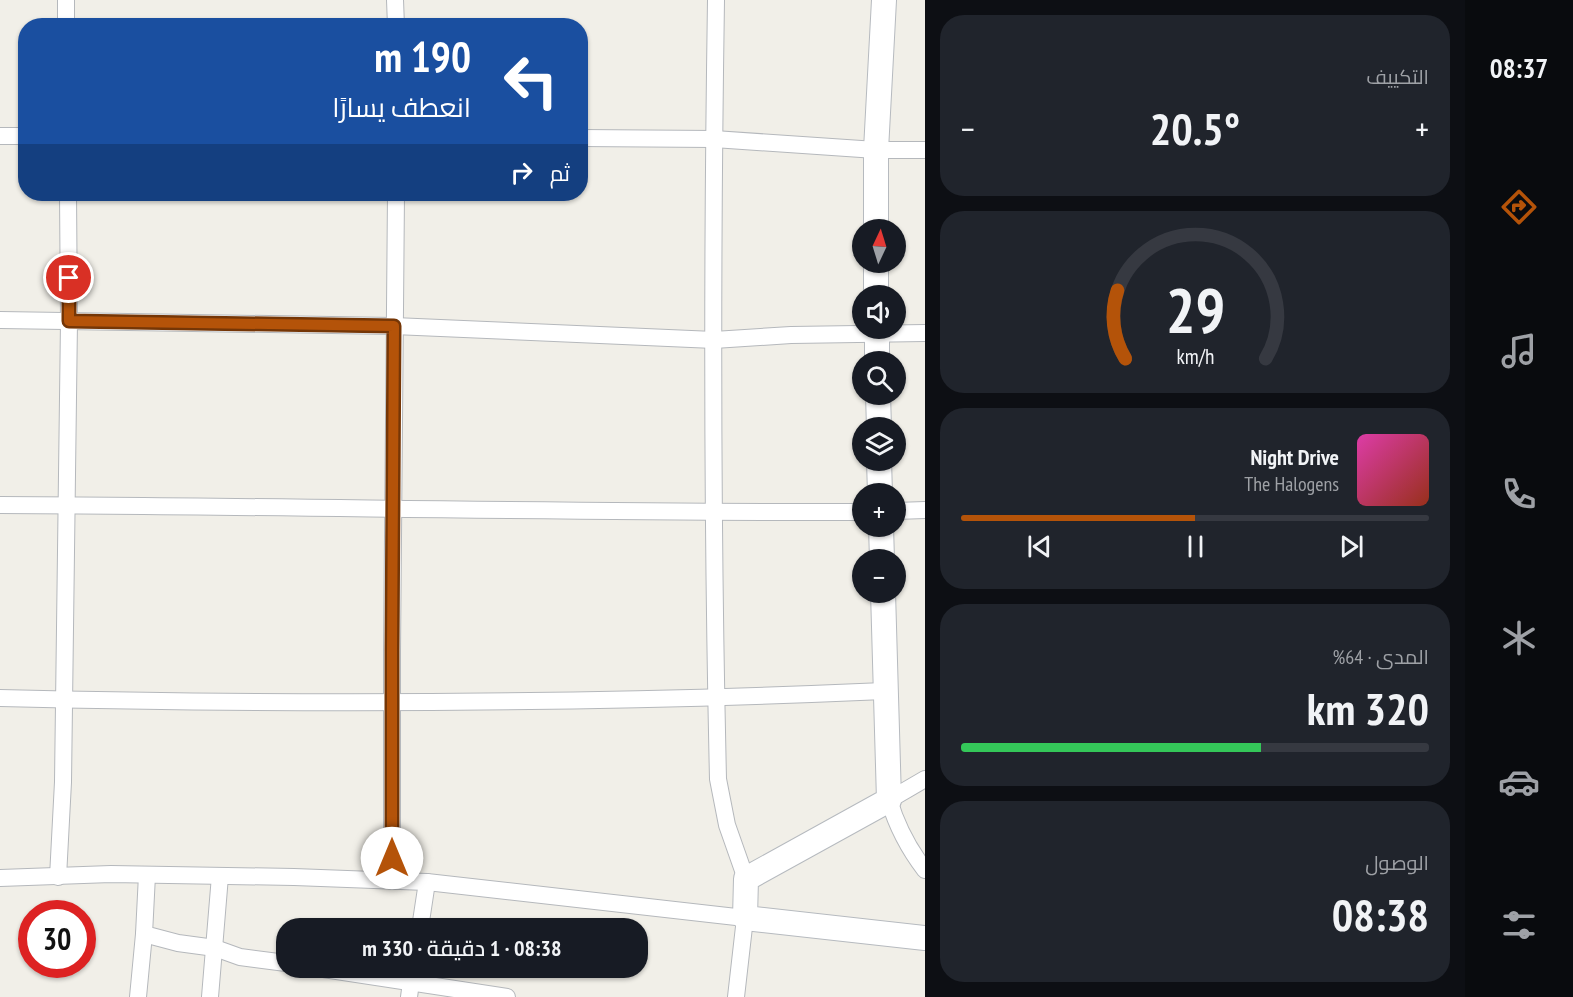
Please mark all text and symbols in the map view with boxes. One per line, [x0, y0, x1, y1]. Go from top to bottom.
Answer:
text: 190 m [374, 29, 471, 84]
icon: left [492, 42, 570, 120]
text: 08:37 [1490, 51, 1548, 85]
text: التكييف [1366, 64, 1429, 90]
text: انعطف يسارًا [332, 90, 471, 124]
text: 20.5° [1150, 99, 1240, 157]
text: − [961, 107, 975, 150]
text: + [1415, 107, 1429, 150]
icon: right [505, 156, 538, 189]
text: ثم [550, 159, 570, 187]
icon: directions [1498, 186, 1540, 228]
north arrow [852, 219, 906, 273]
map controls [852, 219, 906, 603]
pin [43, 252, 94, 303]
icon: arrive [52, 261, 85, 294]
text: 29 [1165, 269, 1225, 350]
button: sound [852, 285, 906, 339]
icon: music [1498, 330, 1540, 372]
text: km/h [1176, 343, 1214, 371]
button: search [852, 351, 906, 405]
button: layers [852, 417, 906, 471]
text: Night Drive [1250, 443, 1339, 471]
text: The Halogens [1244, 471, 1339, 497]
icon: phone [1498, 473, 1540, 515]
button: + [852, 483, 906, 537]
icon: previous [1023, 530, 1056, 563]
icon: pause [1179, 530, 1212, 563]
icon: next [1335, 530, 1368, 563]
button: − [852, 549, 906, 603]
icon: climate [1498, 617, 1540, 659]
text: المدى · 64% [1333, 644, 1429, 670]
text: 320 km [1307, 679, 1429, 737]
icon: car [1498, 761, 1540, 803]
position arrow [360, 826, 424, 890]
text: الوصول [1365, 850, 1429, 876]
text: 08:38 [1332, 885, 1429, 943]
speed limit sign: 30 [18, 900, 96, 978]
icon: filters [1498, 904, 1540, 946]
text: 08:38 · 1 دقيقة · 330 m [362, 934, 562, 962]

